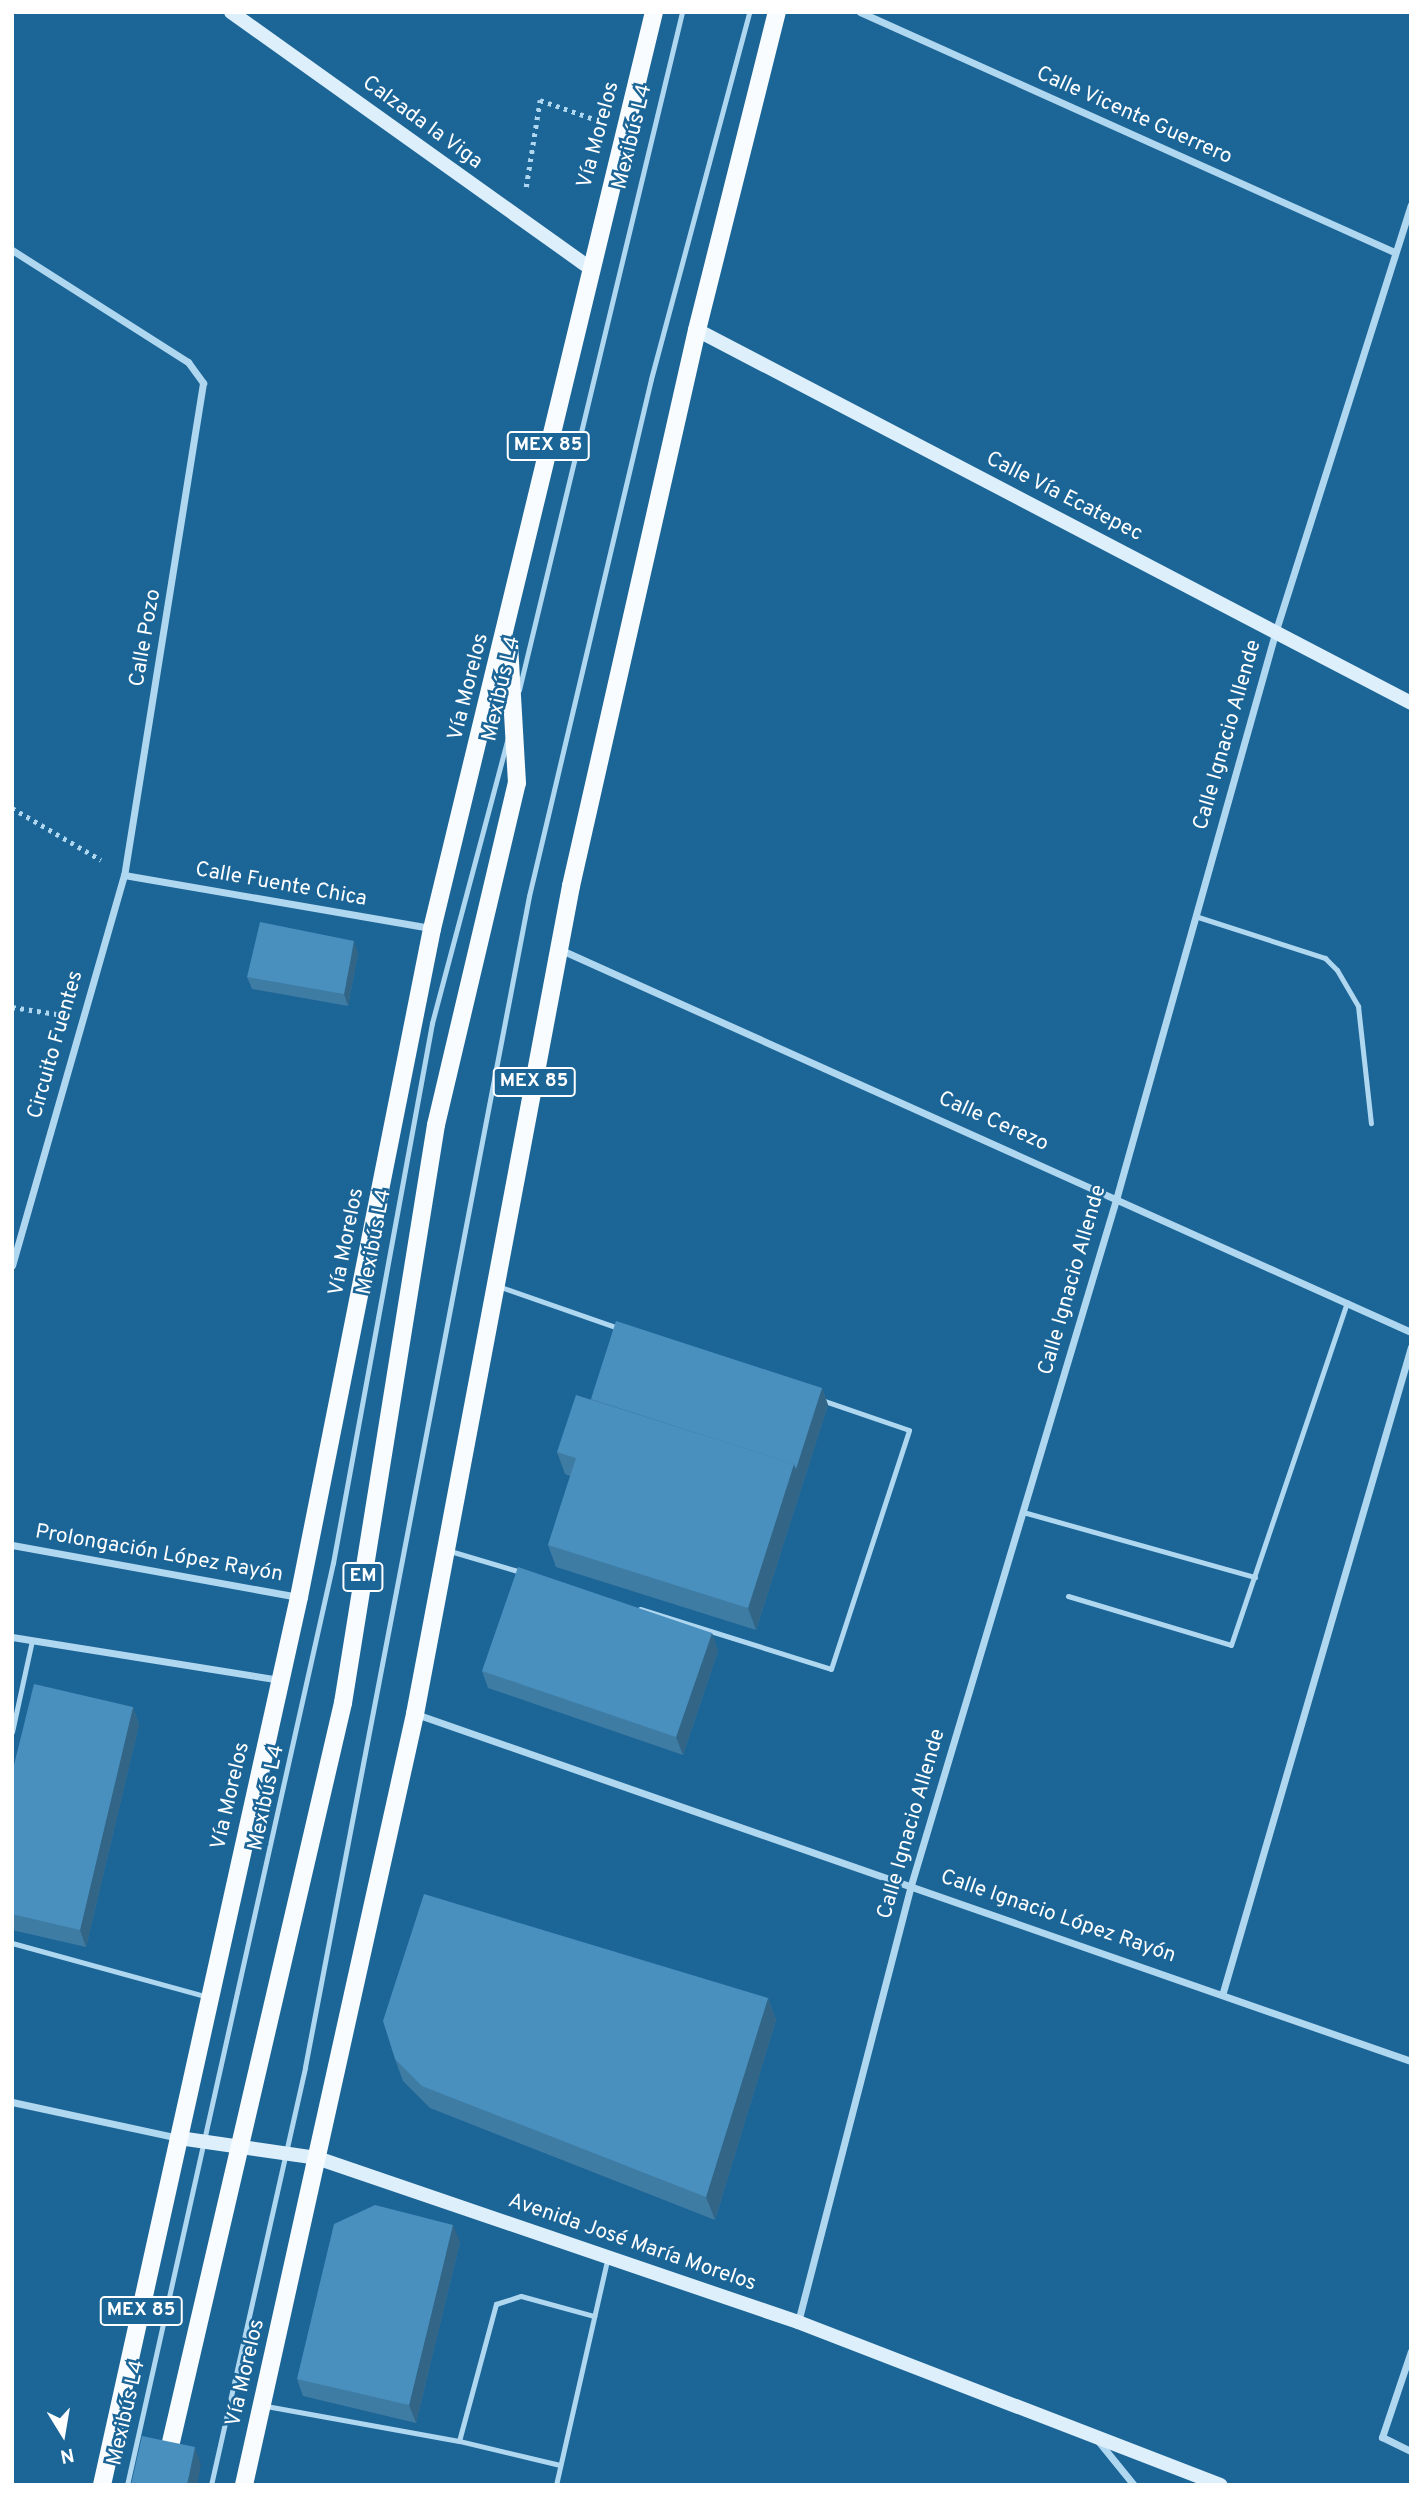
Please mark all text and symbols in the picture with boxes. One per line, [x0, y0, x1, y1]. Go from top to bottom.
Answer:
street label: Calle Vicente Guerrero [1032, 61, 1236, 171]
street label: Calzada la Viga [357, 71, 487, 175]
street label: Vía Morelos [573, 79, 625, 191]
street label: Mexibús L4 [608, 82, 658, 192]
road number: MEX 85 [506, 430, 590, 462]
street label: Calle Vía Ecatepec [981, 446, 1147, 548]
street label: Calle Pozo [125, 587, 167, 689]
street label: Vía Morelos [444, 631, 494, 743]
street label: Mexibús L4 [478, 634, 526, 744]
street label: Calle Ignacio Allende [1189, 637, 1267, 833]
street label: Calle Fuente Chica [193, 858, 369, 912]
street label: Circuito Fuentes [23, 968, 89, 1122]
road number: MEX 85 [492, 1066, 576, 1098]
street label: Calle Cerezo [934, 1087, 1052, 1157]
street label: Calle Ignacio Allende [1034, 1182, 1112, 1378]
street label: Vía Morelos [324, 1186, 370, 1298]
street label: Mexibús L4 [352, 1187, 398, 1297]
street label: Prolongación López Rayón [33, 1520, 285, 1588]
road number: EM [342, 1562, 384, 1592]
street label: Calle Ignacio Allende [873, 1726, 951, 1922]
street label: Vía Morelos [206, 1740, 256, 1852]
street label: Mexibús L4 [244, 1743, 290, 1853]
street label: Calle Ignacio López Rayón [937, 1865, 1179, 1969]
street label: Avenida José María Morelos [505, 2189, 759, 2297]
road number: MEX 85 [99, 2296, 183, 2326]
street label: Vía Morelos [221, 2317, 271, 2429]
street label: Mexibús L4 [103, 2358, 151, 2468]
north arrow [28, 2399, 98, 2469]
text: N [58, 2442, 76, 2468]

